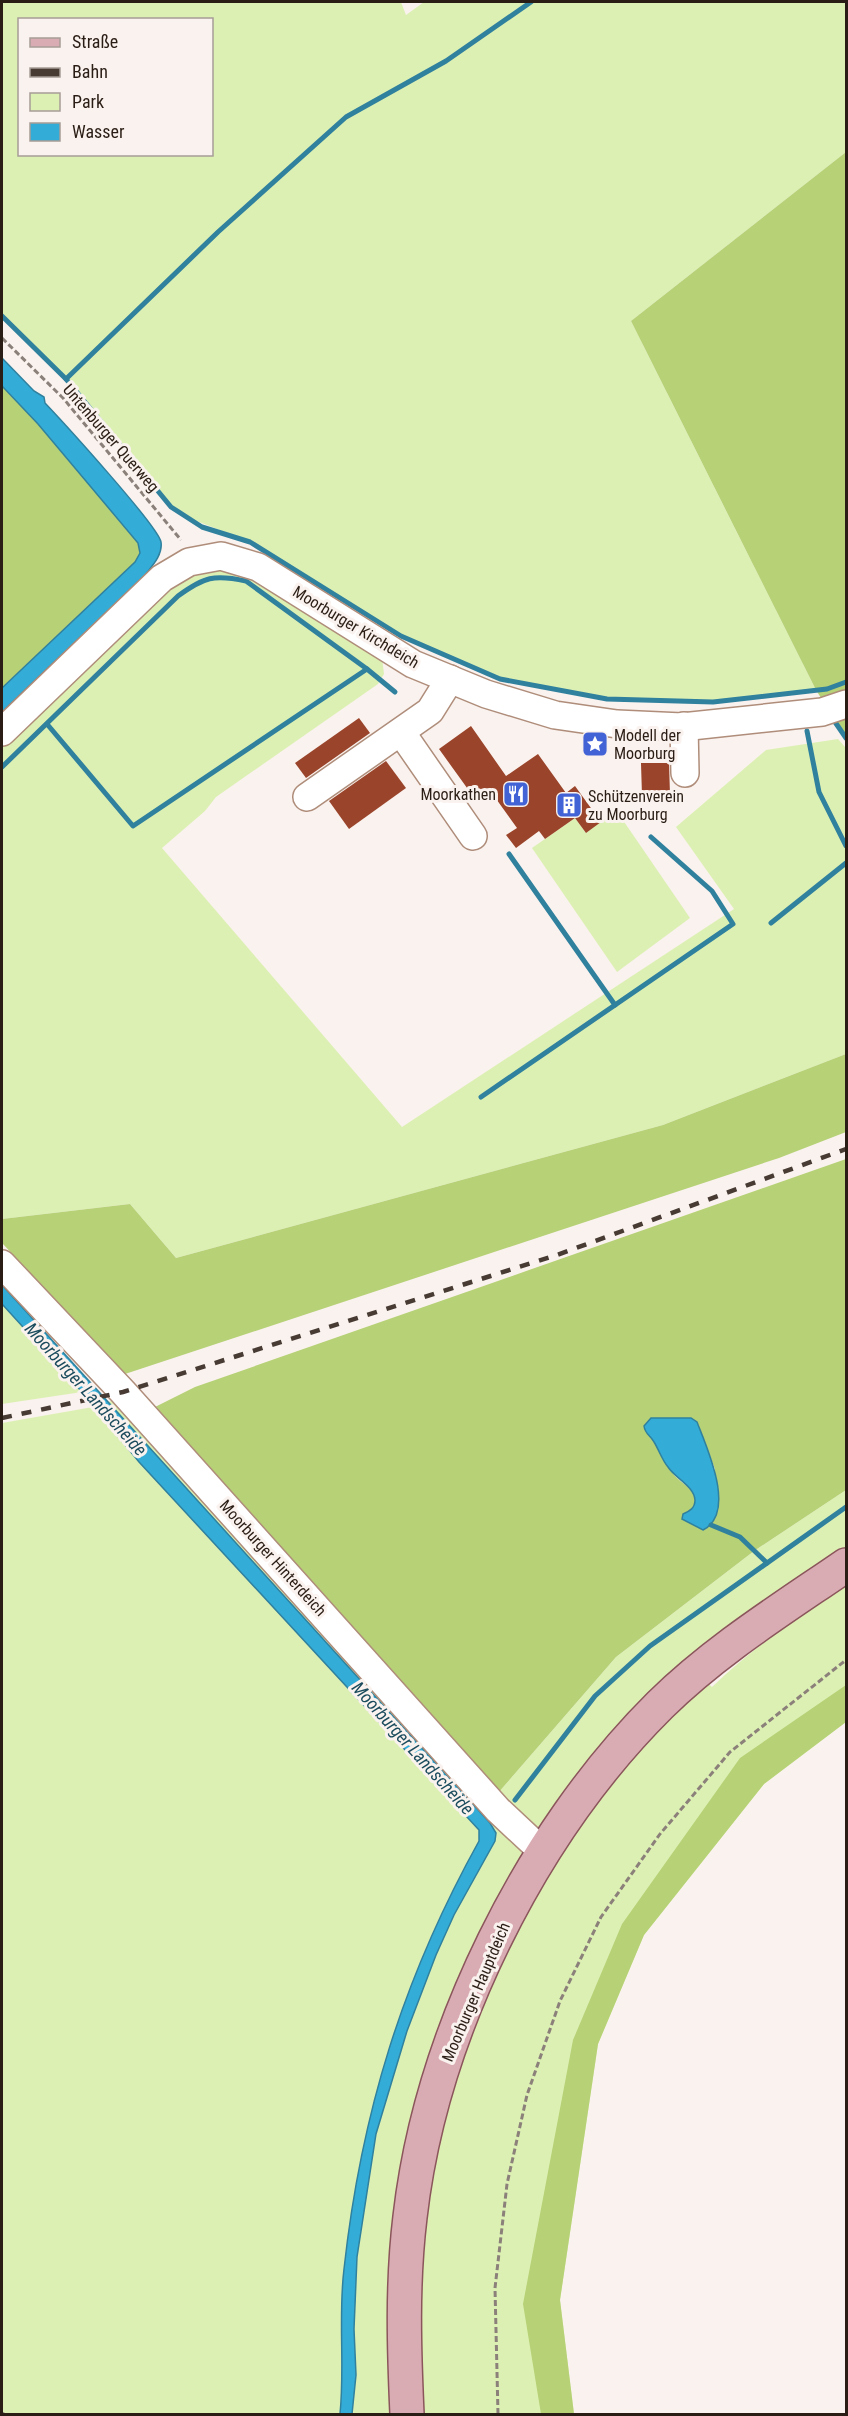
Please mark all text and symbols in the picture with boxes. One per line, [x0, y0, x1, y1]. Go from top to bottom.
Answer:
legend [18, 18, 213, 156]
text: Straße [72, 31, 118, 52]
text: Bahn [72, 61, 108, 82]
text: Park [72, 91, 104, 112]
text: Wasser [72, 121, 125, 142]
street label: Untenburger Querweg [59, 380, 163, 496]
street label: Moorburger Kirchdeich [289, 582, 423, 672]
place label: Modell der Moorburg [614, 726, 681, 763]
place icon: Modell der Moorburg [580, 729, 610, 759]
restaurant icon: Moorkathen [501, 779, 531, 809]
place label: Moorkathen [420, 785, 496, 804]
place label: Schützenverein zu Moorburg [588, 787, 684, 824]
building icon: Schützenverein zu Moorburg [554, 790, 584, 820]
water label: Moorburger Landscheide [21, 1318, 151, 1460]
street label: Moorburger Hinterdeich [216, 1496, 330, 1620]
water label: Moorburger Landscheide [348, 1677, 478, 1819]
street label: Moorburger Hauptdeich [438, 1919, 514, 2065]

